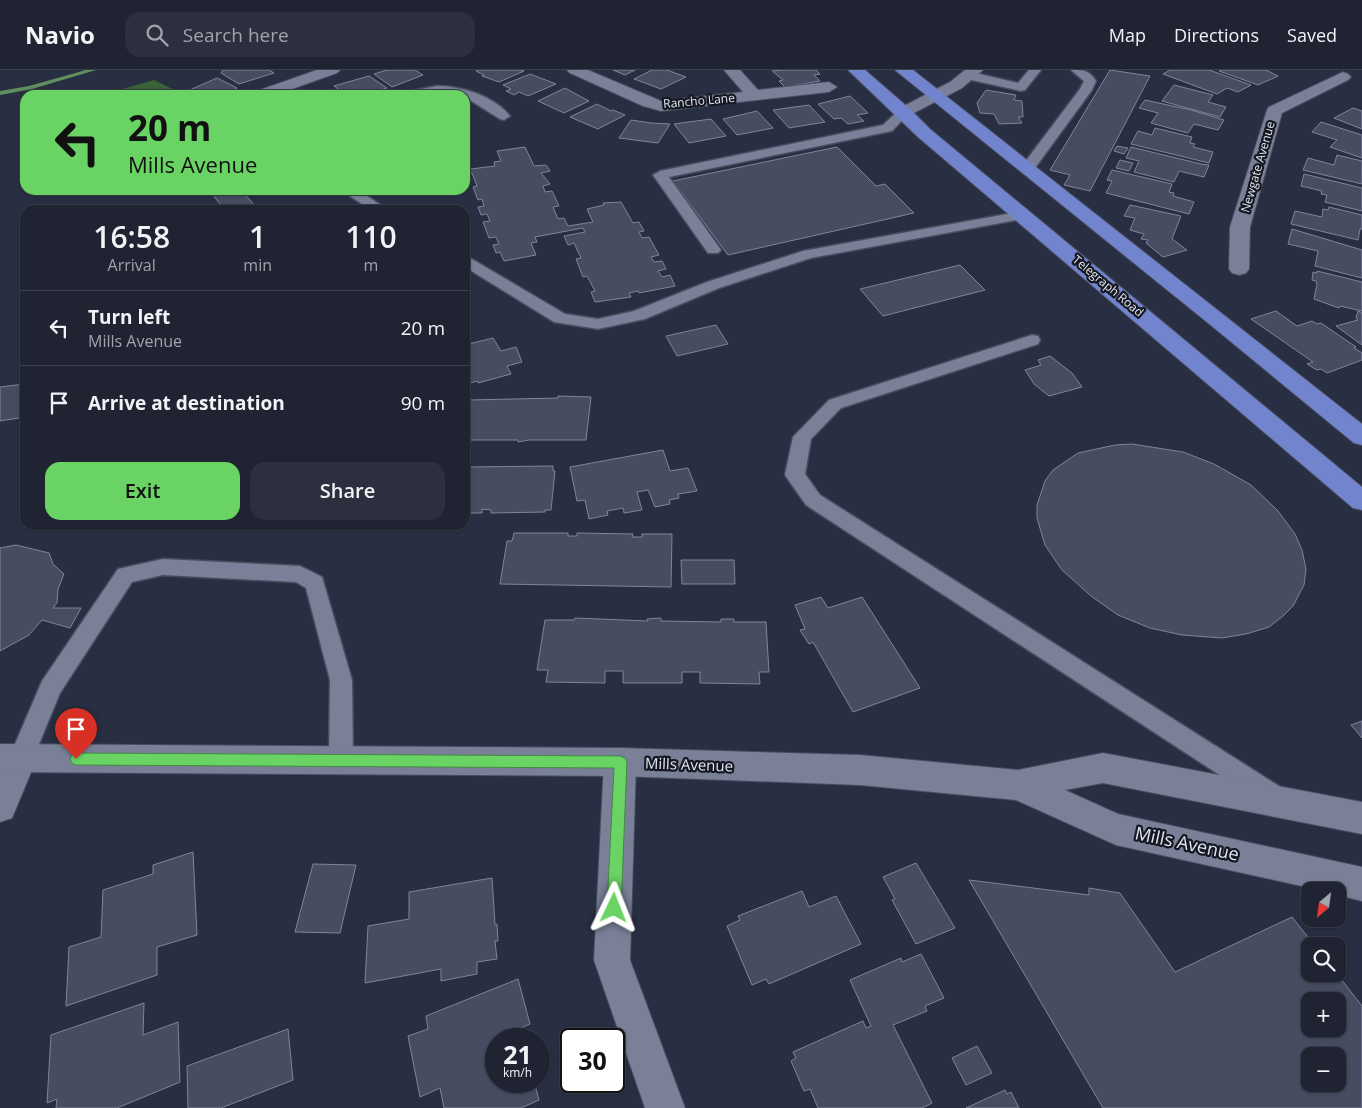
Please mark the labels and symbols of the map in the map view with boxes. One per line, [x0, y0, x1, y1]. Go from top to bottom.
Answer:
street label: Rancho Lane [662, 89, 736, 112]
street label: Newgate Avenue [1236, 119, 1279, 214]
street label: Telegraph Road [1069, 251, 1147, 320]
pin [55, 708, 97, 759]
street label: Mills Avenue [645, 752, 733, 776]
street label: Mills Avenue [1133, 820, 1241, 866]
position arrow [587, 881, 639, 933]
north arrow [1301, 882, 1346, 928]
speed limit sign: 30 [560, 1028, 625, 1093]

